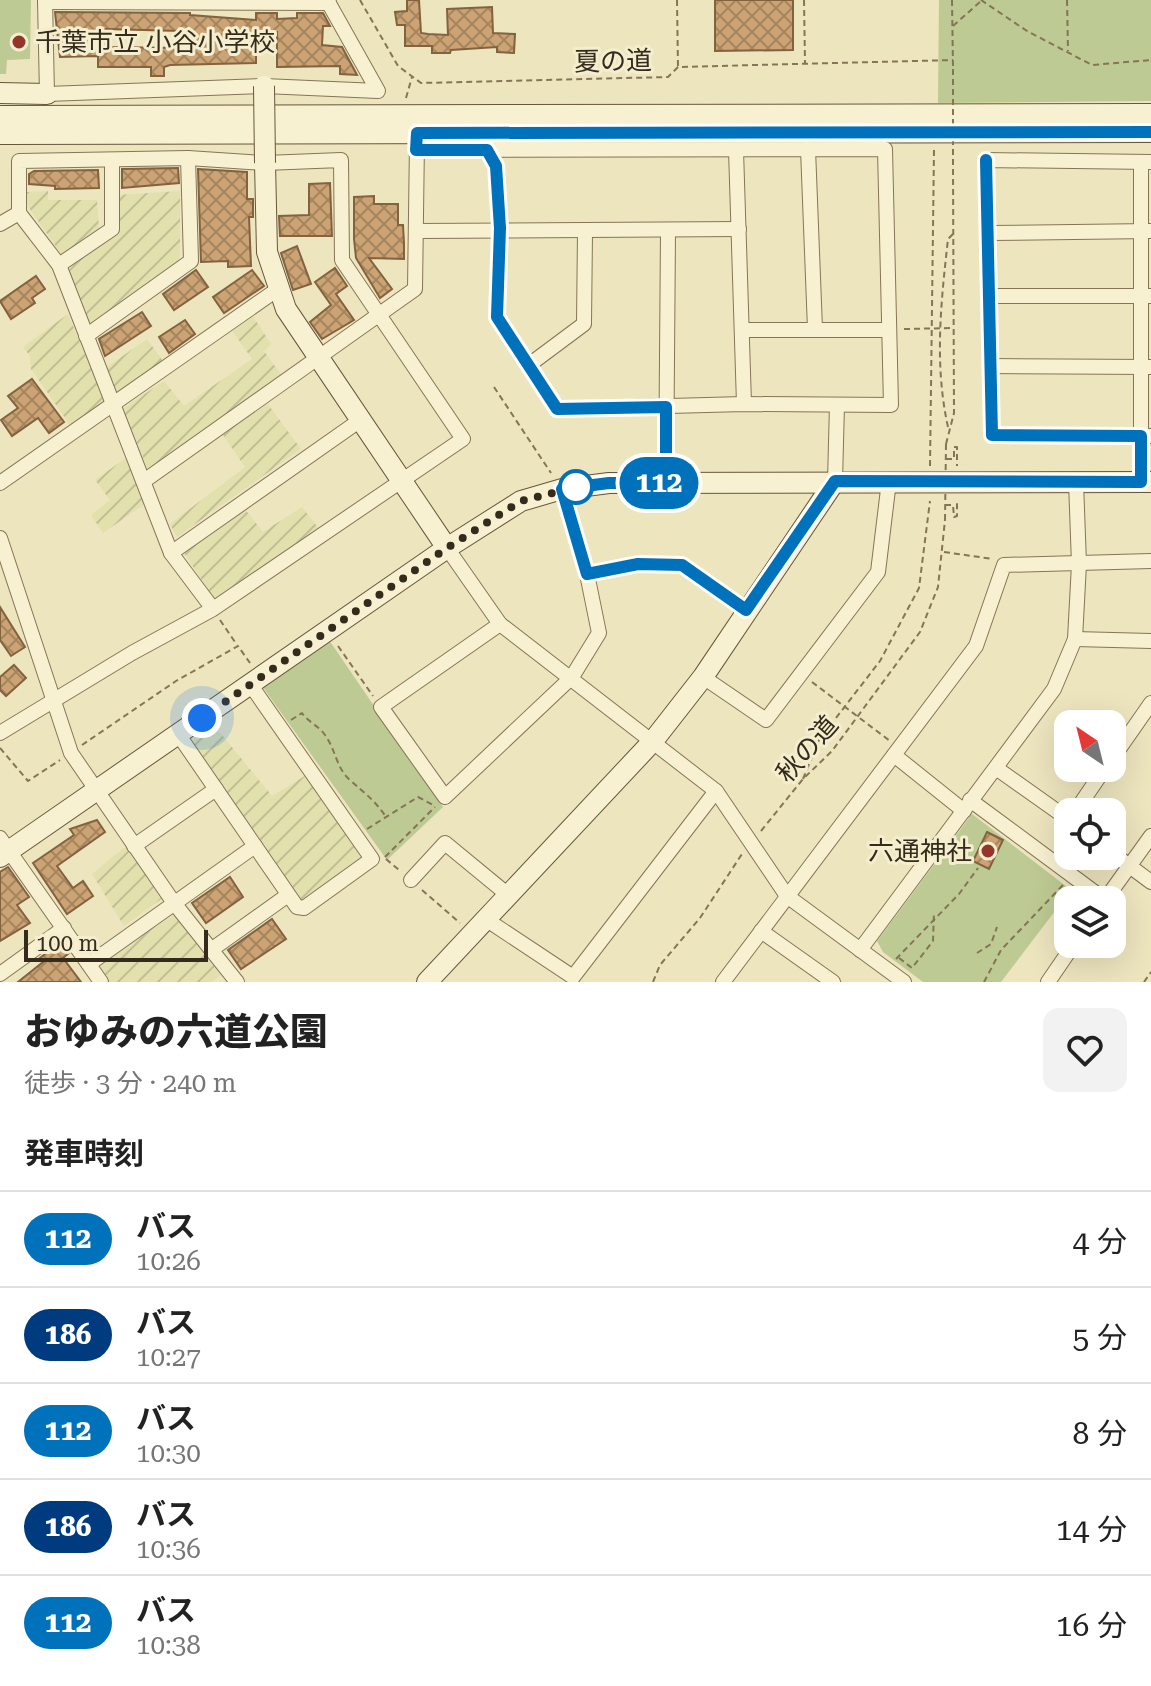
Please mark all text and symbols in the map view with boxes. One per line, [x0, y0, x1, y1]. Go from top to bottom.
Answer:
place label: 千葉市立 小谷小学校 [35, 27, 276, 57]
marker: 千葉市立 小谷小学校 [10, 33, 28, 51]
street label: 夏の道 [574, 45, 652, 77]
line badge: 112 [613, 457, 705, 509]
text: 112 [635, 466, 683, 499]
unlabelled marker [559, 470, 593, 504]
your location [182, 698, 222, 738]
street label: 秋の道 [770, 710, 844, 788]
north arrow [1054, 710, 1126, 782]
map controls [1054, 710, 1126, 958]
button: locate [1054, 798, 1126, 870]
place label: 六通神社 [868, 836, 972, 866]
marker: 六通神社 [979, 842, 997, 860]
button: layers [1054, 886, 1126, 958]
scale bar [24, 926, 208, 962]
text: 100 m [36, 931, 99, 956]
button: heart [1043, 1008, 1127, 1092]
text: おゆみの六道公園 [24, 1010, 328, 1054]
text: 徒歩 · 3 分 · 240 m [24, 1068, 237, 1098]
text: 発車時刻 [24, 1136, 144, 1171]
text: バス [136, 1209, 196, 1244]
text: 112 [44, 1222, 92, 1255]
text: 4 分 [1073, 1224, 1127, 1259]
text: 10:26 [136, 1246, 201, 1276]
text: バス [136, 1305, 196, 1340]
text: 186 [44, 1318, 92, 1351]
text: 5 分 [1073, 1320, 1127, 1355]
text: 10:27 [136, 1342, 201, 1372]
text: バス [136, 1401, 196, 1436]
text: 112 [44, 1414, 92, 1447]
text: 8 分 [1073, 1416, 1127, 1451]
text: 10:30 [136, 1438, 201, 1468]
text: バス [136, 1497, 196, 1532]
text: 186 [44, 1510, 92, 1543]
text: 14 分 [1056, 1512, 1127, 1547]
text: 10:36 [136, 1534, 201, 1564]
text: バス [136, 1593, 196, 1628]
text: 112 [44, 1606, 92, 1639]
text: 16 分 [1056, 1608, 1127, 1643]
text: 10:38 [136, 1630, 201, 1660]

